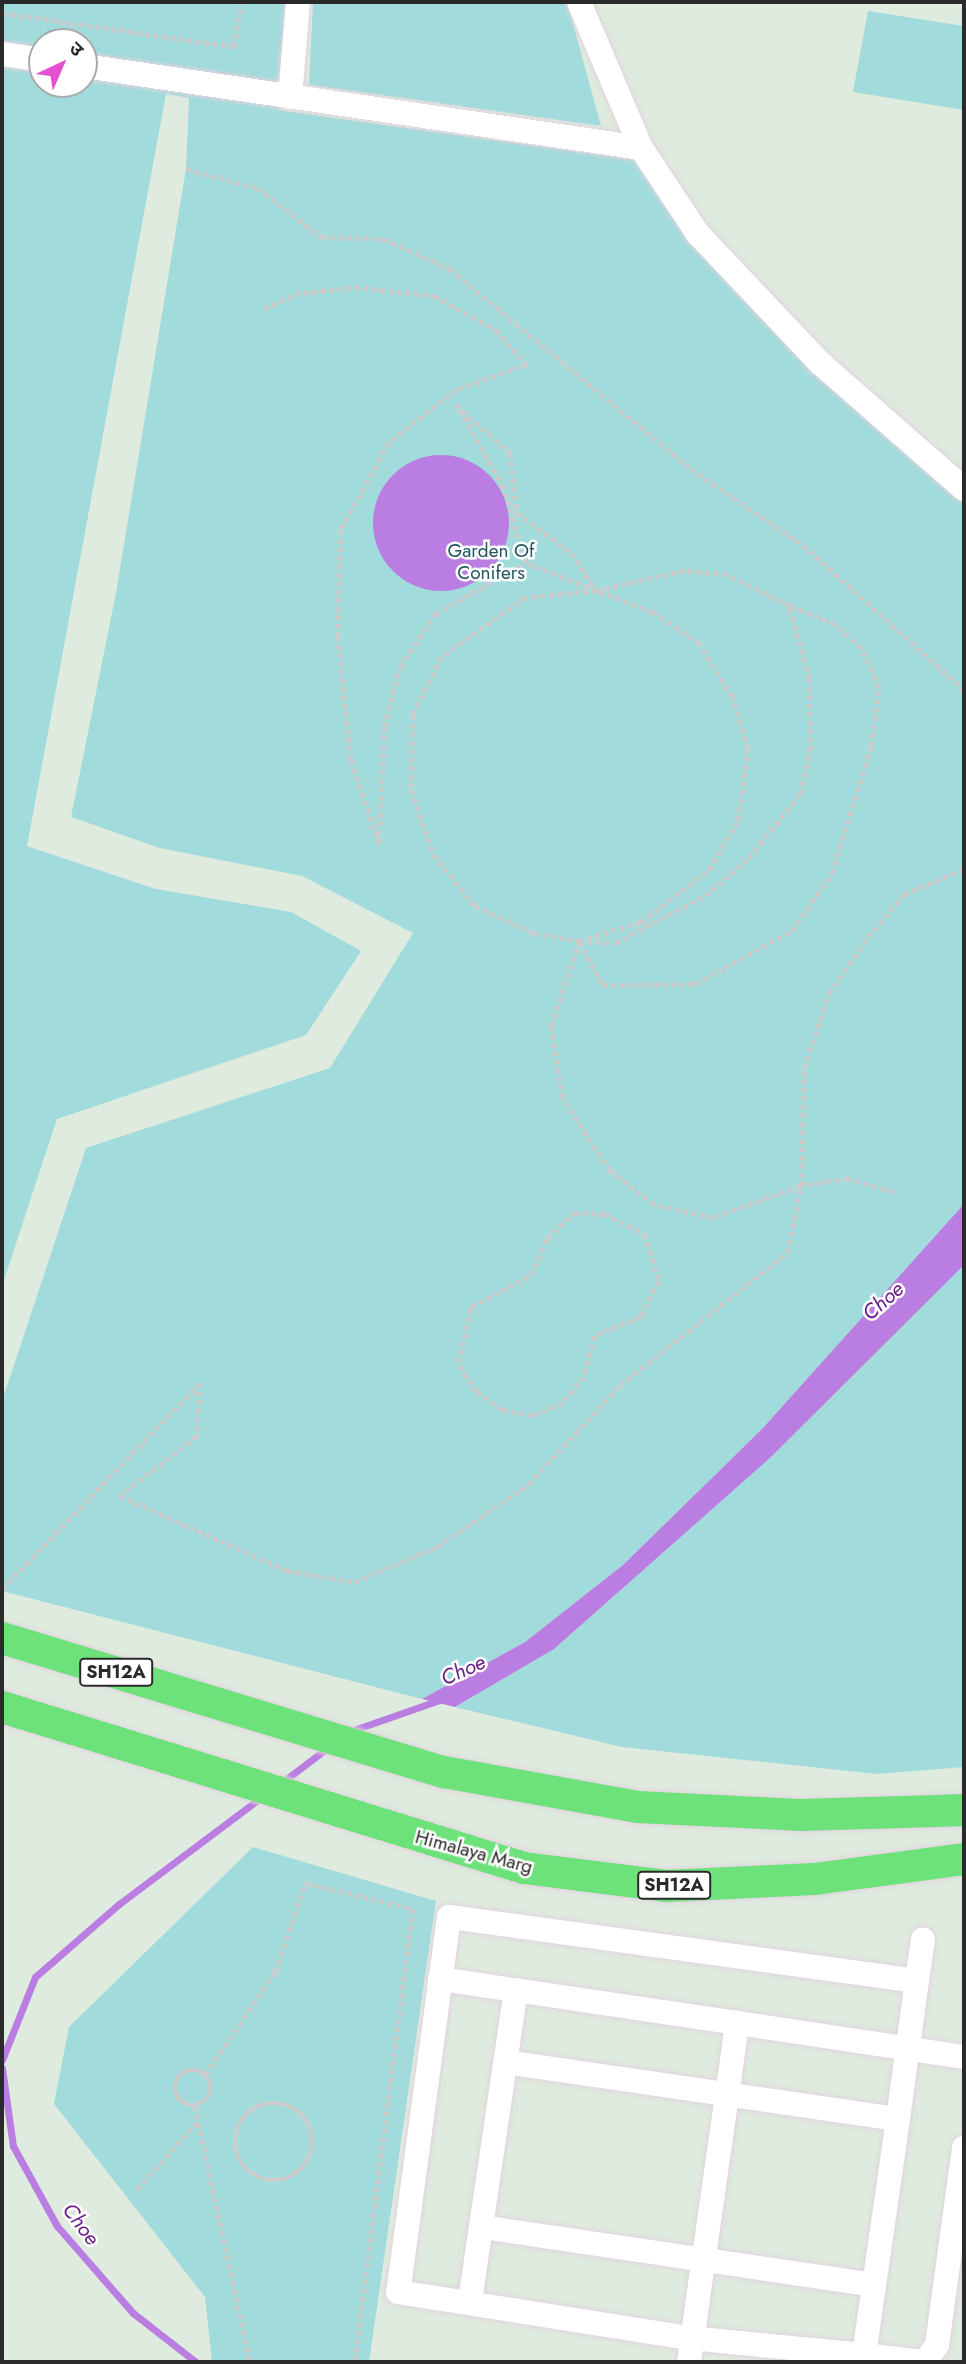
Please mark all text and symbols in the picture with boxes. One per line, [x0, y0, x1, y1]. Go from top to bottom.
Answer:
north arrow [28, 28, 98, 98]
text: उ [63, 35, 90, 63]
park label: Garden Of Conifers [447, 540, 535, 584]
water label: Choe [857, 1276, 909, 1326]
water label: Choe [437, 1649, 489, 1691]
road number: SH12A [78, 1658, 154, 1686]
street label: Himalaya Marg [413, 1825, 535, 1879]
road number: SH12A [636, 1870, 712, 1899]
water label: Choe [57, 2198, 105, 2250]

